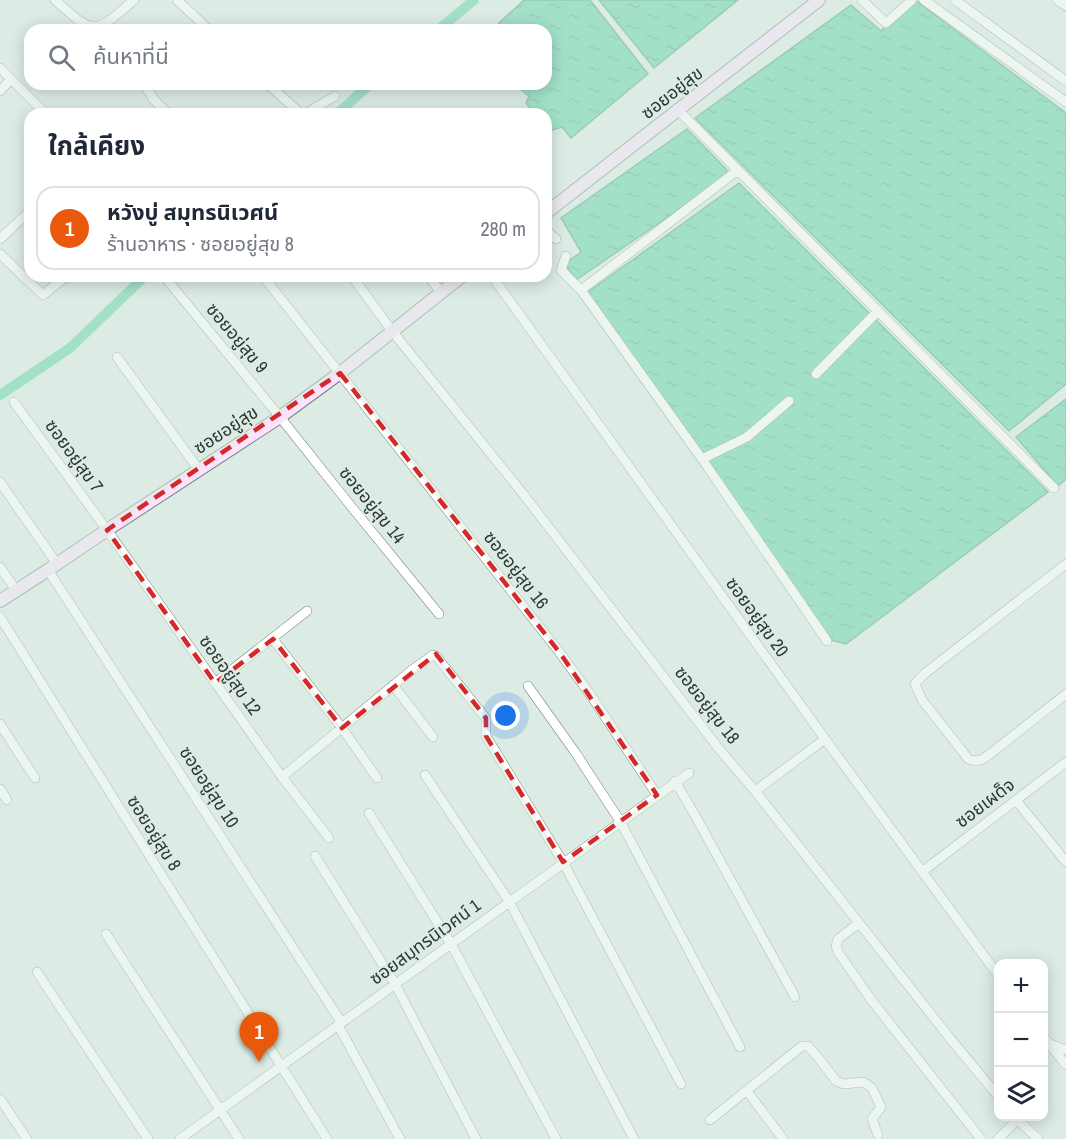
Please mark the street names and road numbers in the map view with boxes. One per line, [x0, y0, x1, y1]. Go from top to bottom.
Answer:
street label: ซอยอยู่สุข [636, 61, 708, 125]
street label: ซอยอยู่สุข 9 [201, 297, 274, 378]
street label: ซอยอยู่สุข [189, 399, 263, 460]
street label: ซอยอยู่สุข 7 [39, 414, 109, 497]
street label: ซอยอยู่สุข 14 [333, 461, 411, 549]
street label: ซอยอยู่สุข 16 [478, 525, 555, 614]
street label: ซอยอยู่สุข 20 [720, 572, 795, 662]
street label: ซอยอยู่สุข 12 [194, 630, 267, 720]
street label: ซอยอยู่สุข 18 [669, 660, 746, 749]
street label: ซอยอยู่สุข 10 [174, 741, 245, 832]
street label: ซอยเผด็จ [950, 772, 1020, 833]
street label: ซอยอยู่สุข 8 [121, 790, 187, 875]
street label: ซอยสมุทรนิเวศน์ 1 [364, 892, 486, 990]

